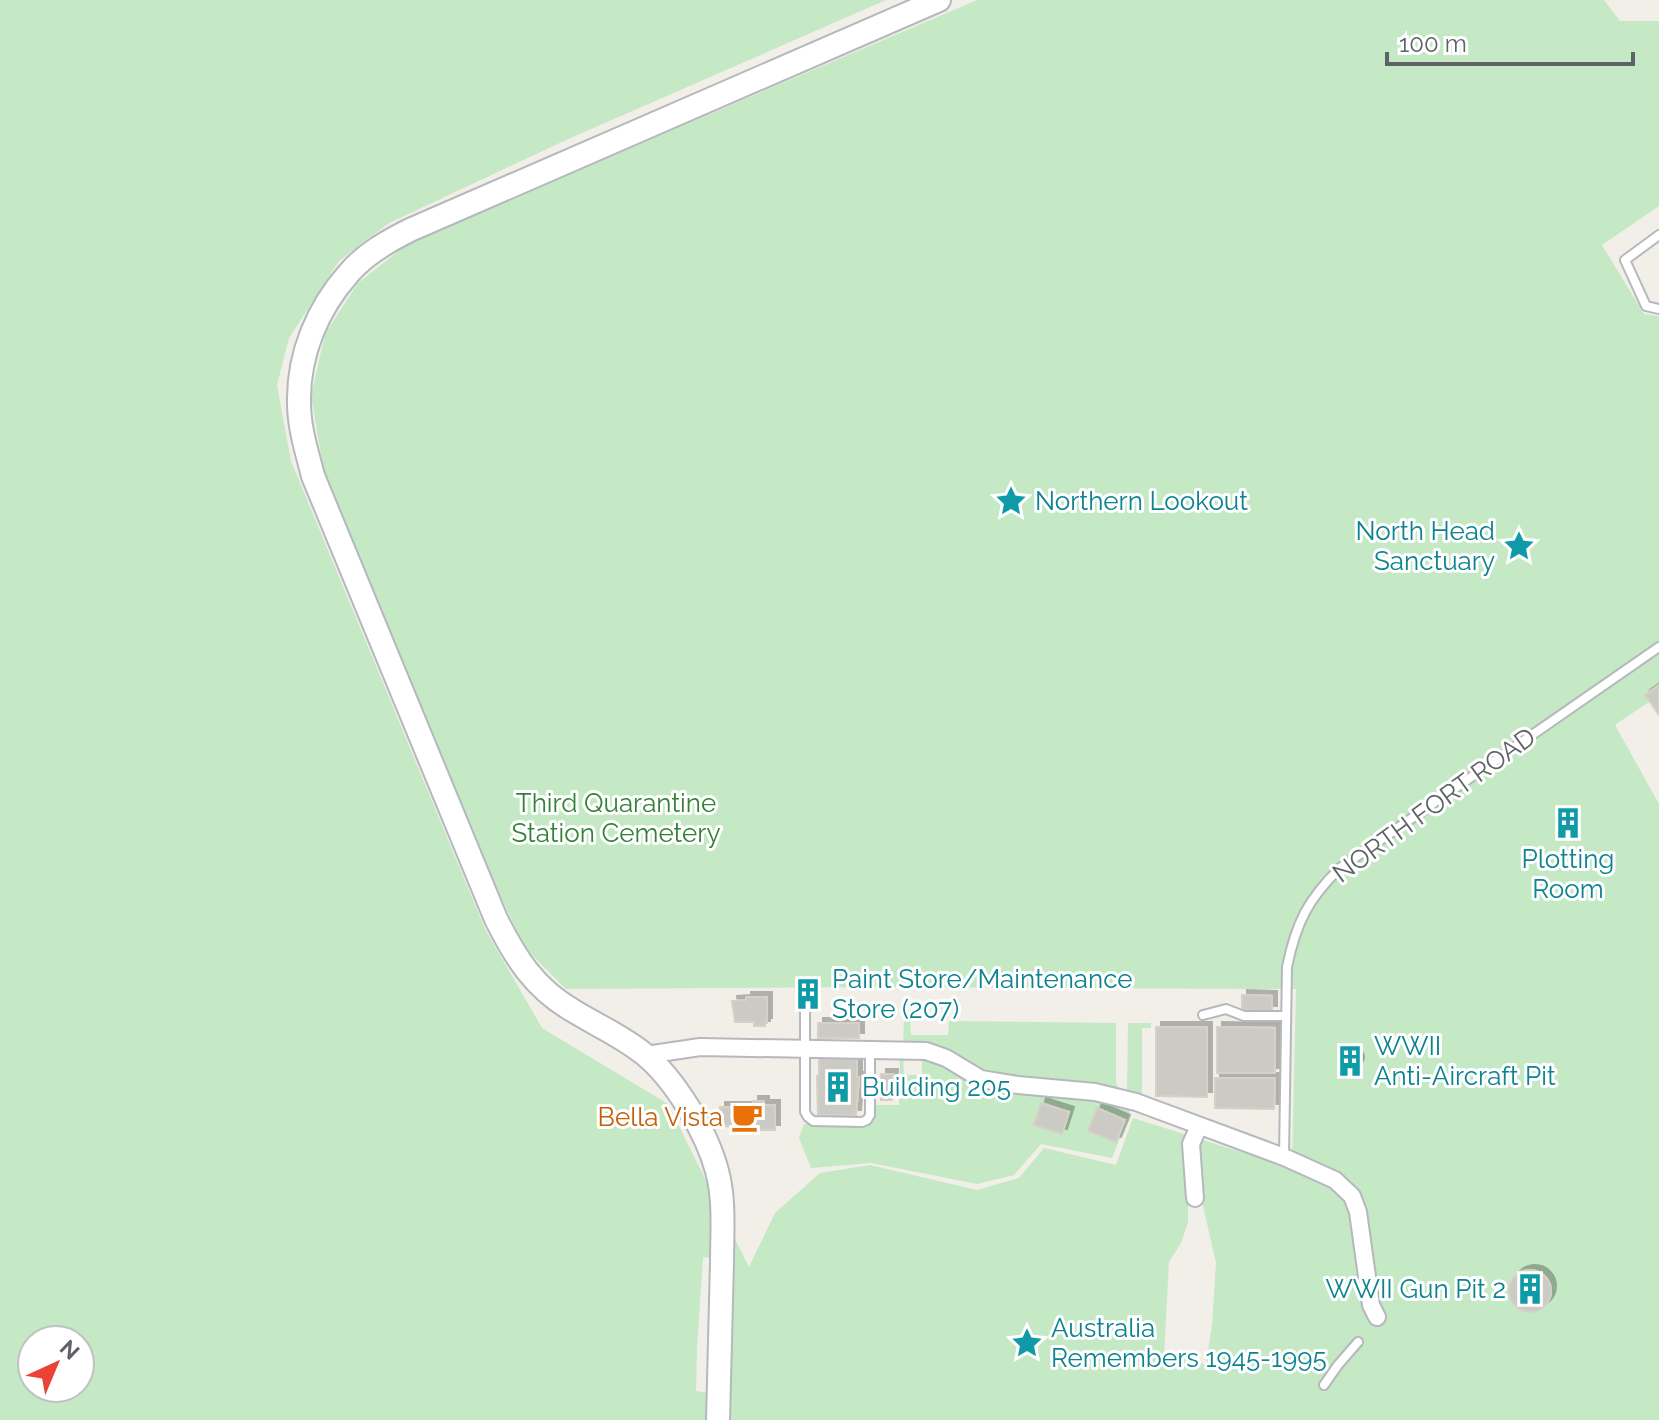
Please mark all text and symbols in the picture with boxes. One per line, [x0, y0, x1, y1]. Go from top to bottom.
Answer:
scale bar [1387, 16, 1633, 66]
text: 100 m [1399, 29, 1467, 58]
place icon: Northern Lookout [994, 484, 1028, 518]
place label: Northern Lookout [1035, 486, 1248, 516]
place label: North Head Sanctuary [1355, 516, 1495, 576]
place icon: North Head Sanctuary [1502, 529, 1536, 563]
street label: NORTH FORT ROAD [1327, 721, 1541, 889]
park label: Third Quarantine Station Cemetery [511, 788, 721, 848]
building icon: Plotting Room [1551, 806, 1585, 840]
place label: Plotting Room [1522, 844, 1614, 904]
place label: Paint Store/Maintenance Store (207) [832, 964, 1133, 1024]
building icon: Paint Store/Maintenance Store (207) [791, 977, 825, 1011]
place label: WWII Anti-Aircraft Pit [1374, 1031, 1556, 1091]
building icon: WWII Anti-Aircraft Pit [1333, 1044, 1367, 1078]
building icon: Building 205 [821, 1070, 855, 1104]
place label: Building 205 [862, 1072, 1011, 1102]
cafe icon: Bella Vista [730, 1100, 764, 1134]
place label: Bella Vista [598, 1102, 723, 1132]
building icon: WWII Gun Pit 2 [1513, 1272, 1547, 1306]
place label: WWII Gun Pit 2 [1326, 1274, 1506, 1304]
place label: Australia Remembers 1945-1995 [1051, 1313, 1327, 1373]
north arrow [16, 1324, 96, 1404]
place icon: Australia Remembers 1945-1995 [1010, 1326, 1044, 1360]
text: N [55, 1334, 85, 1365]

